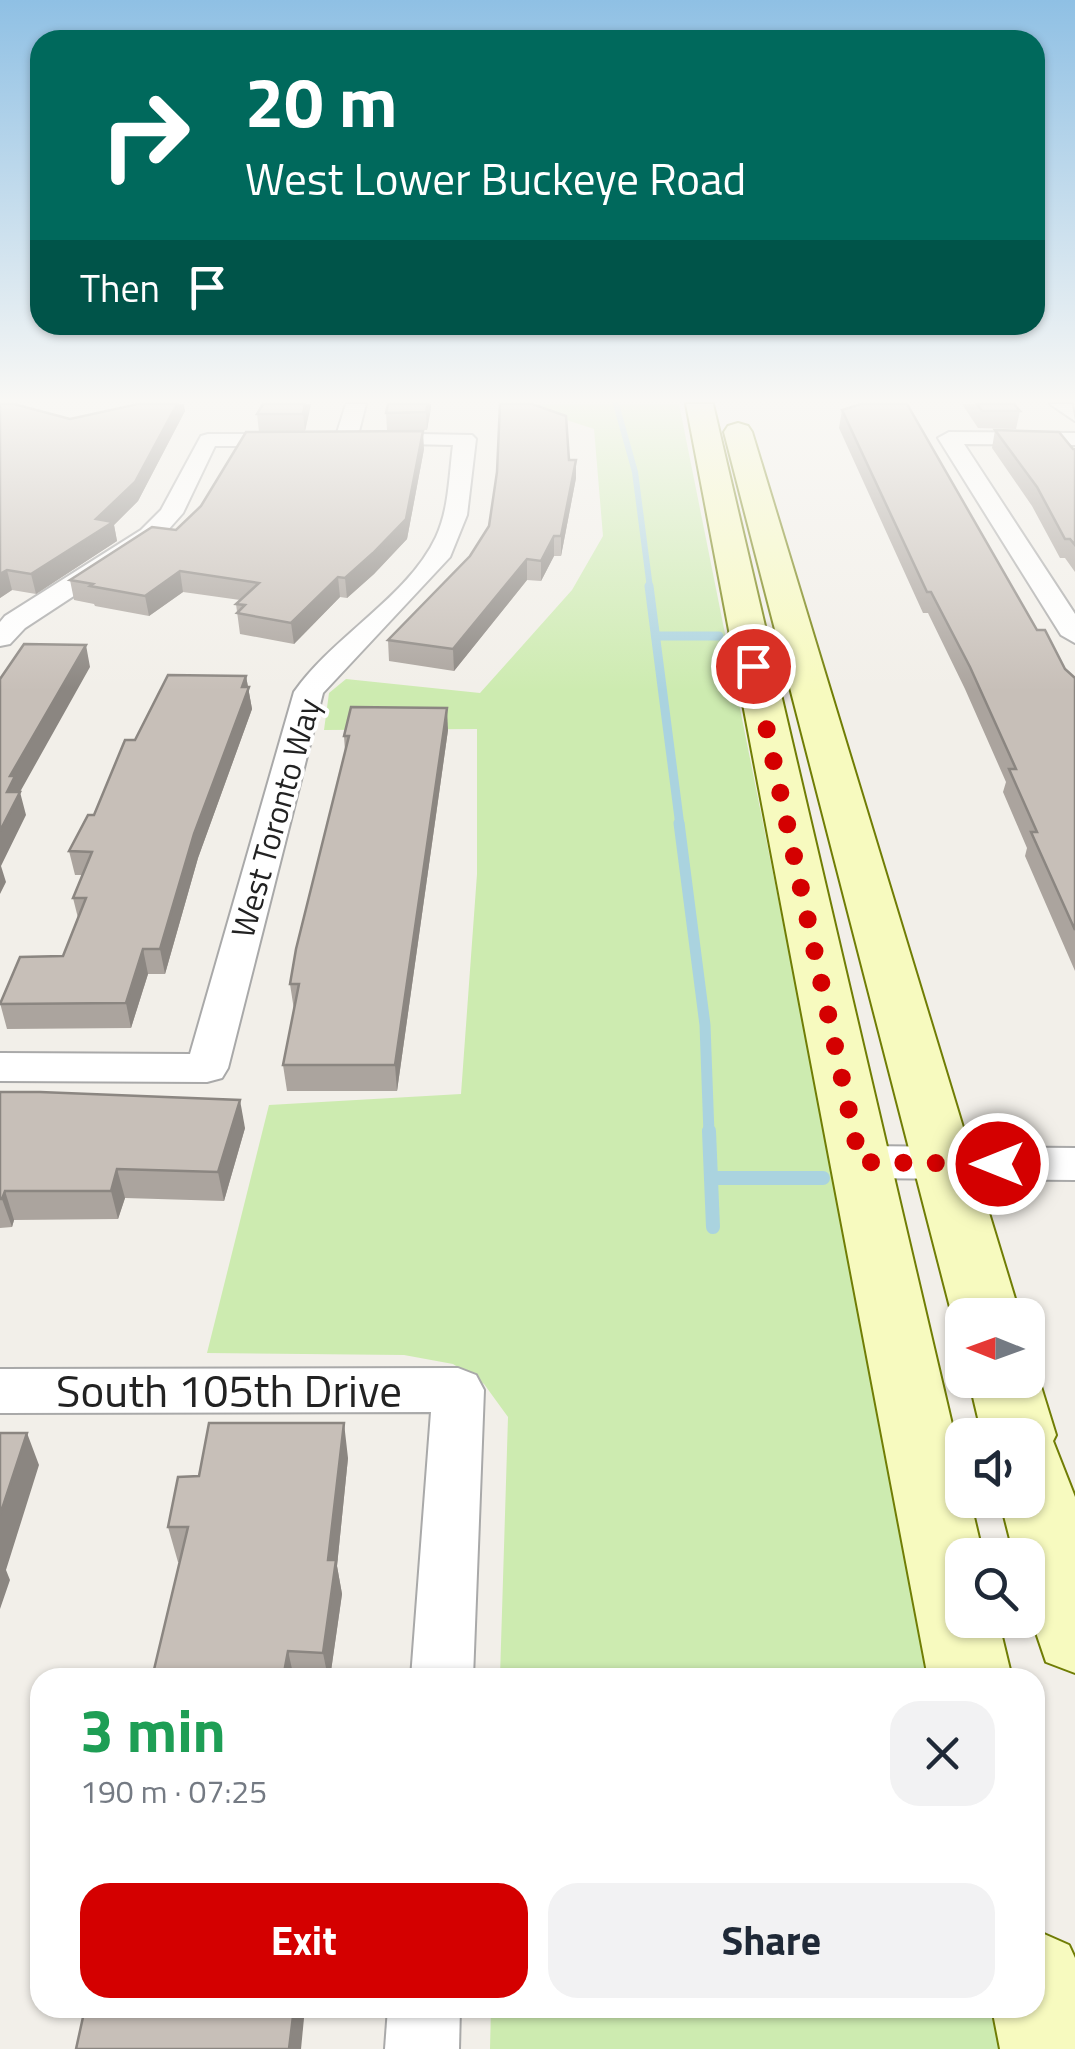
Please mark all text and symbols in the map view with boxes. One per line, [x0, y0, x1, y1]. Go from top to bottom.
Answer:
text: 20 m [245, 48, 398, 154]
icon: right [80, 70, 210, 200]
text: West Lower Buckeye Road [245, 144, 746, 212]
text: Then [80, 259, 160, 317]
icon: arrive [180, 260, 235, 315]
pin [711, 624, 796, 709]
icon: arrive [726, 639, 781, 694]
street label: West Toronto Way [218, 692, 332, 943]
position arrow [946, 1112, 1050, 1216]
north arrow [945, 1298, 1045, 1398]
map controls [945, 1298, 1045, 1638]
street label: South 105th Drive [56, 1356, 402, 1424]
button: sound [945, 1418, 1045, 1518]
button: search [945, 1538, 1045, 1638]
text: 3 min [80, 1684, 226, 1775]
button: close [890, 1701, 995, 1806]
text: 190 m · 07:25 [80, 1767, 267, 1815]
button: Exit [80, 1883, 528, 1998]
button: Share [548, 1883, 995, 1998]

